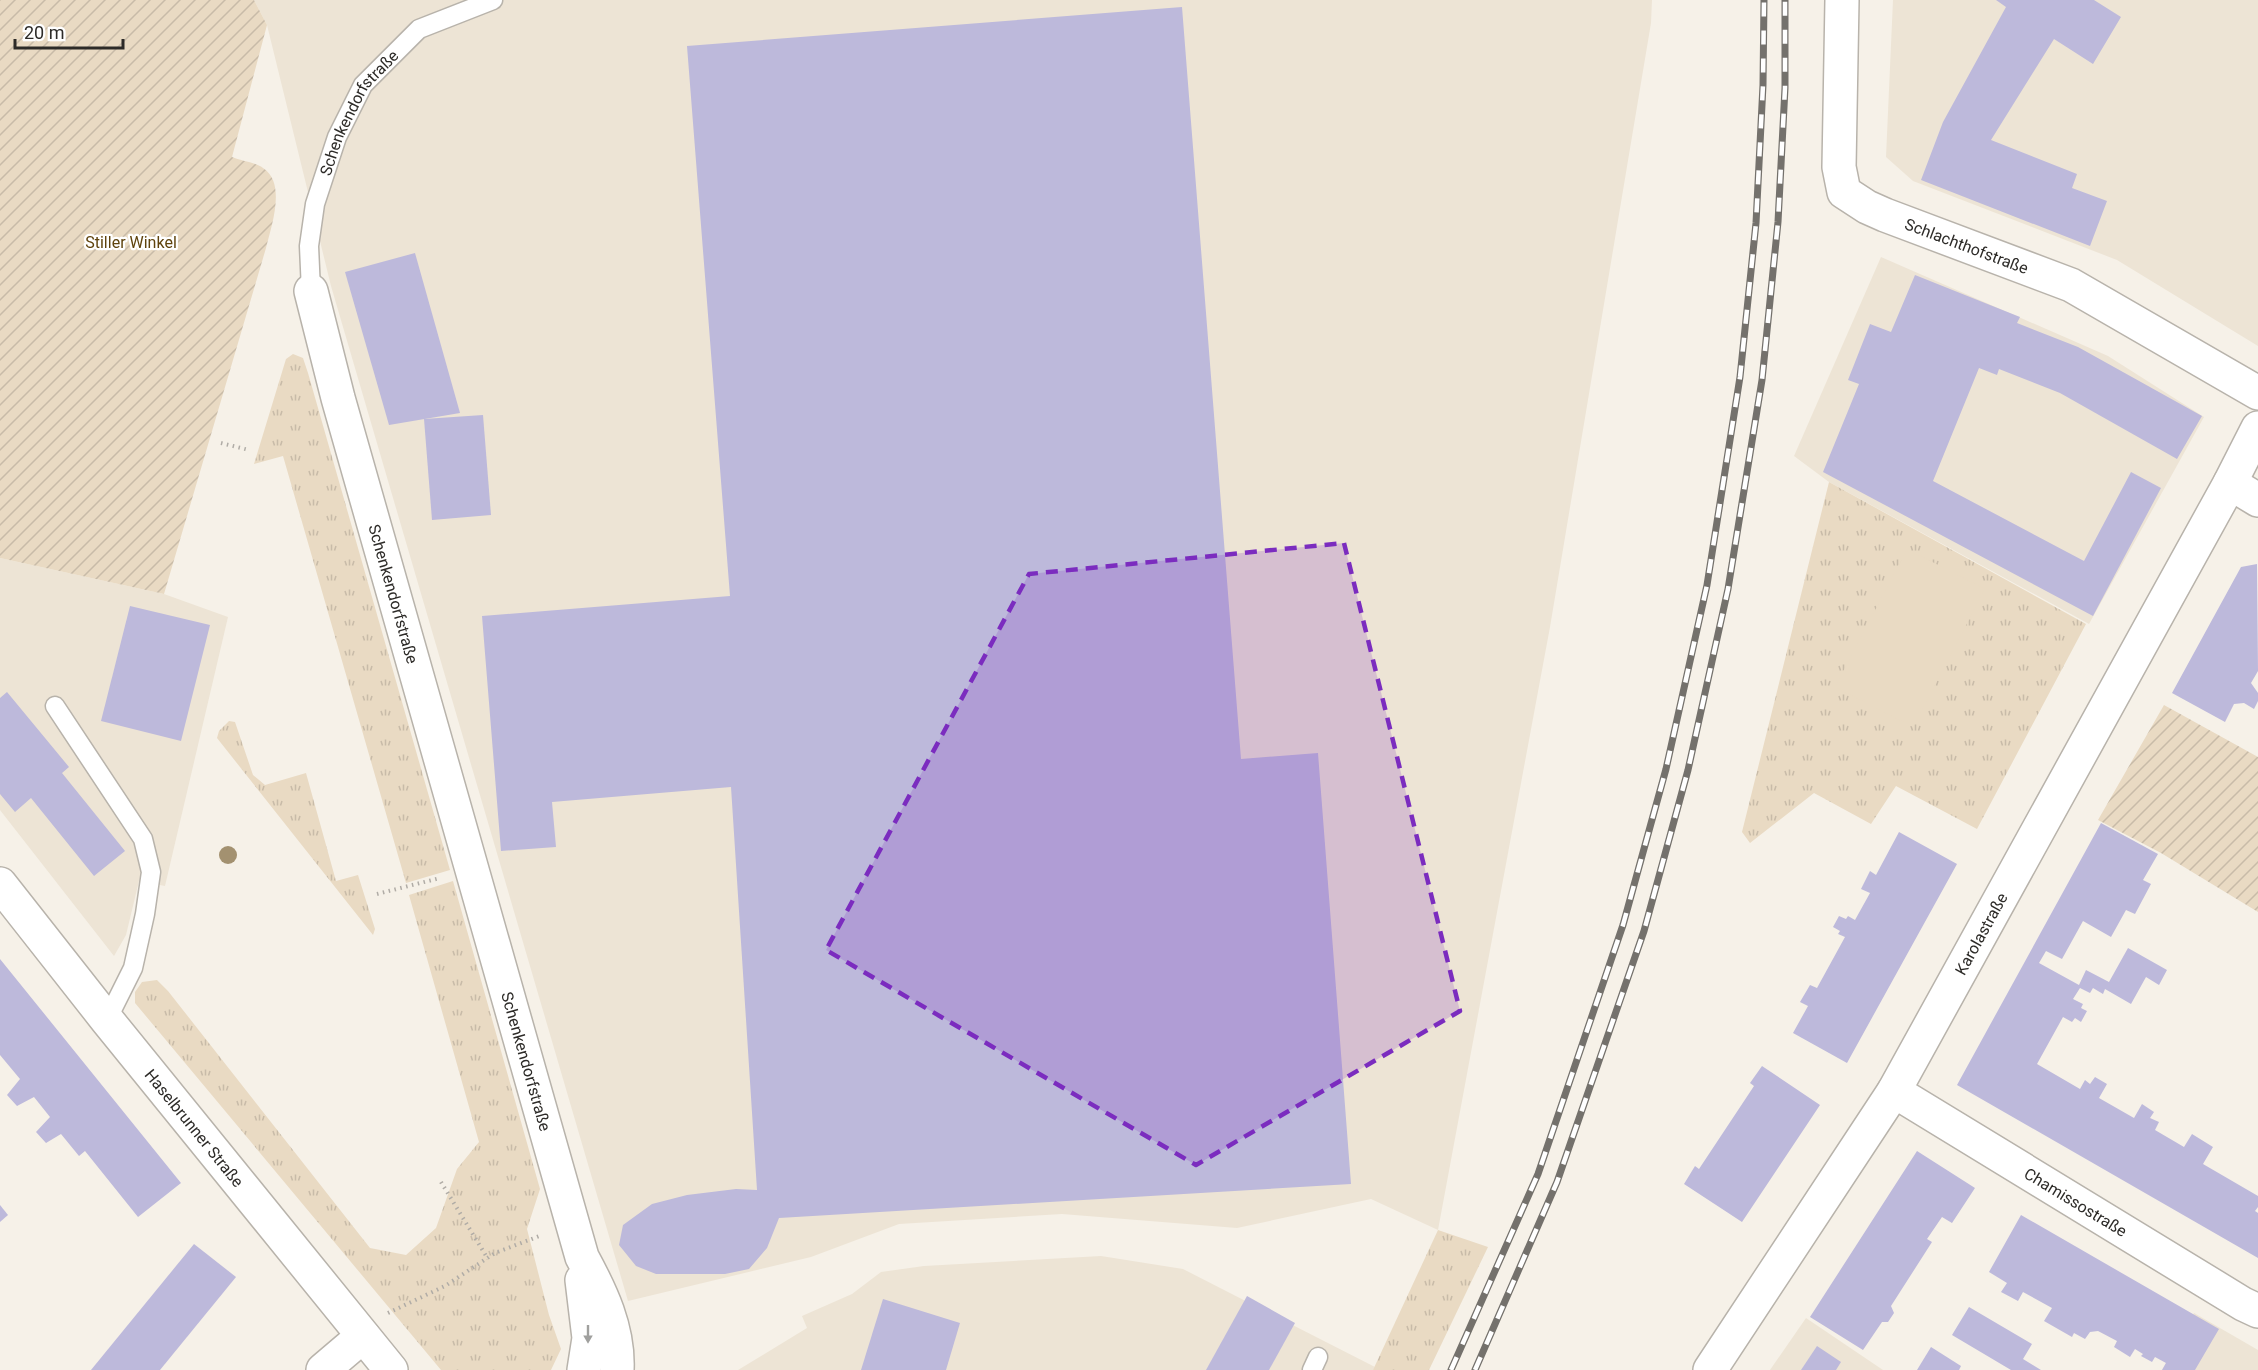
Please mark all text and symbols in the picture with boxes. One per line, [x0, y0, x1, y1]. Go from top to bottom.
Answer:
scale bar [15, 12, 123, 50]
text: 20 m [24, 22, 64, 43]
street label: Schenkendorfstraße [316, 46, 402, 178]
street label: Schlachthofstraße [1902, 214, 2031, 278]
park label: Stiller Winkel [85, 233, 177, 252]
street label: Schenkendorfstraße [365, 522, 422, 666]
street label: Karolastraße [1951, 889, 2011, 978]
street label: Schenkendorfstraße [498, 990, 555, 1133]
street label: Haselbrunner Straße [141, 1065, 248, 1191]
street label: Chamissostraße [2021, 1163, 2131, 1241]
one-way arrow [583, 1325, 593, 1344]

